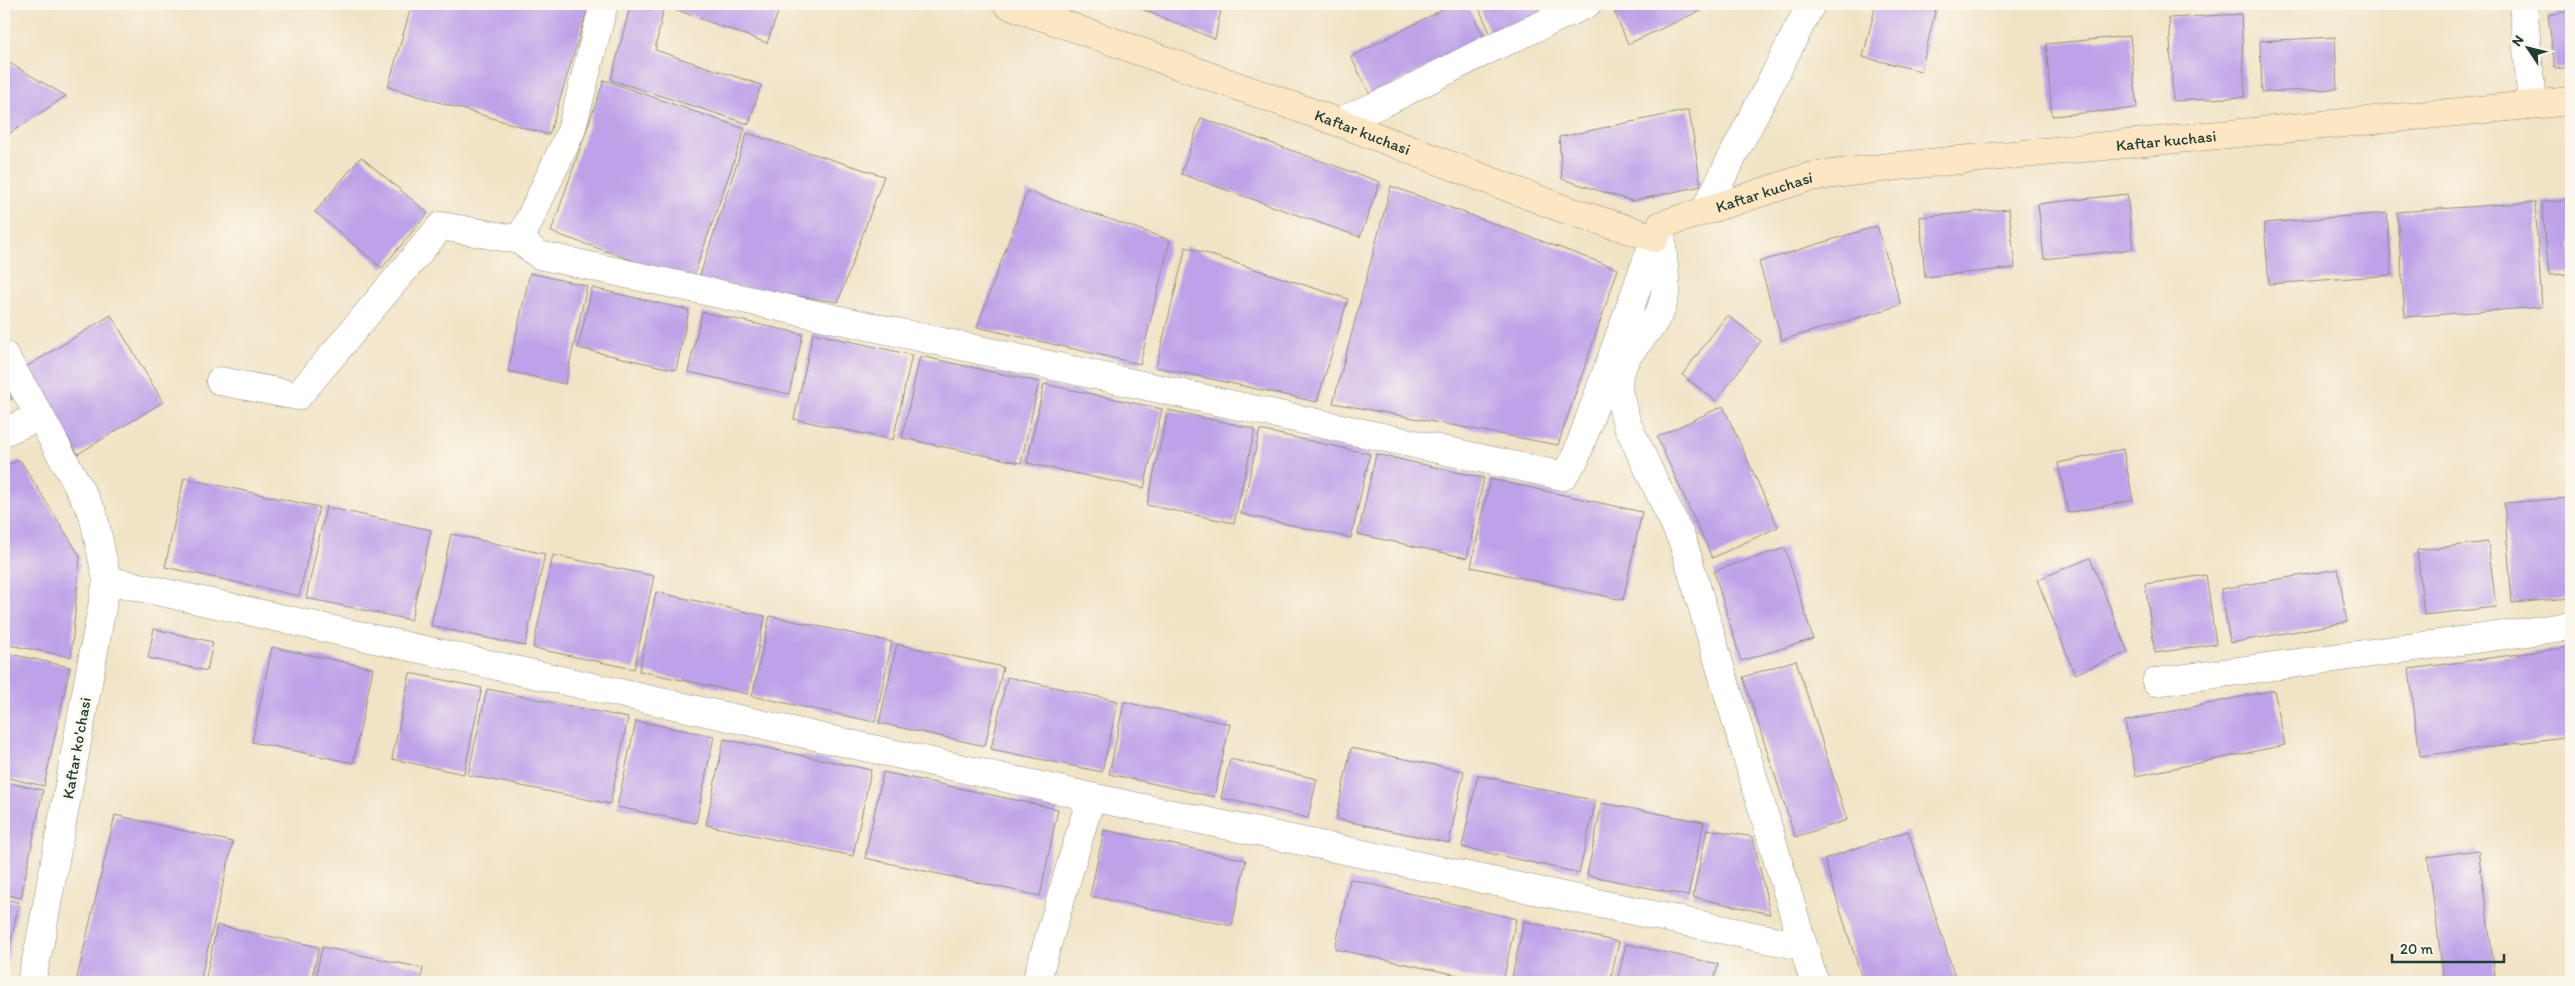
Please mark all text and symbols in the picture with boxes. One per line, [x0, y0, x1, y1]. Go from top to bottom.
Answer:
north arrow [2502, 22, 2552, 72]
text: N [2508, 32, 2527, 50]
street label: Kaftar kuchasi [1312, 106, 1413, 159]
street label: Kaftar kuchasi [2115, 126, 2217, 155]
street label: Kaftar kuchasi [1714, 168, 1814, 217]
street label: Kaftar ko'chasi [58, 696, 95, 801]
scale bar [2392, 931, 2505, 963]
text: 20 m [2400, 940, 2434, 958]

